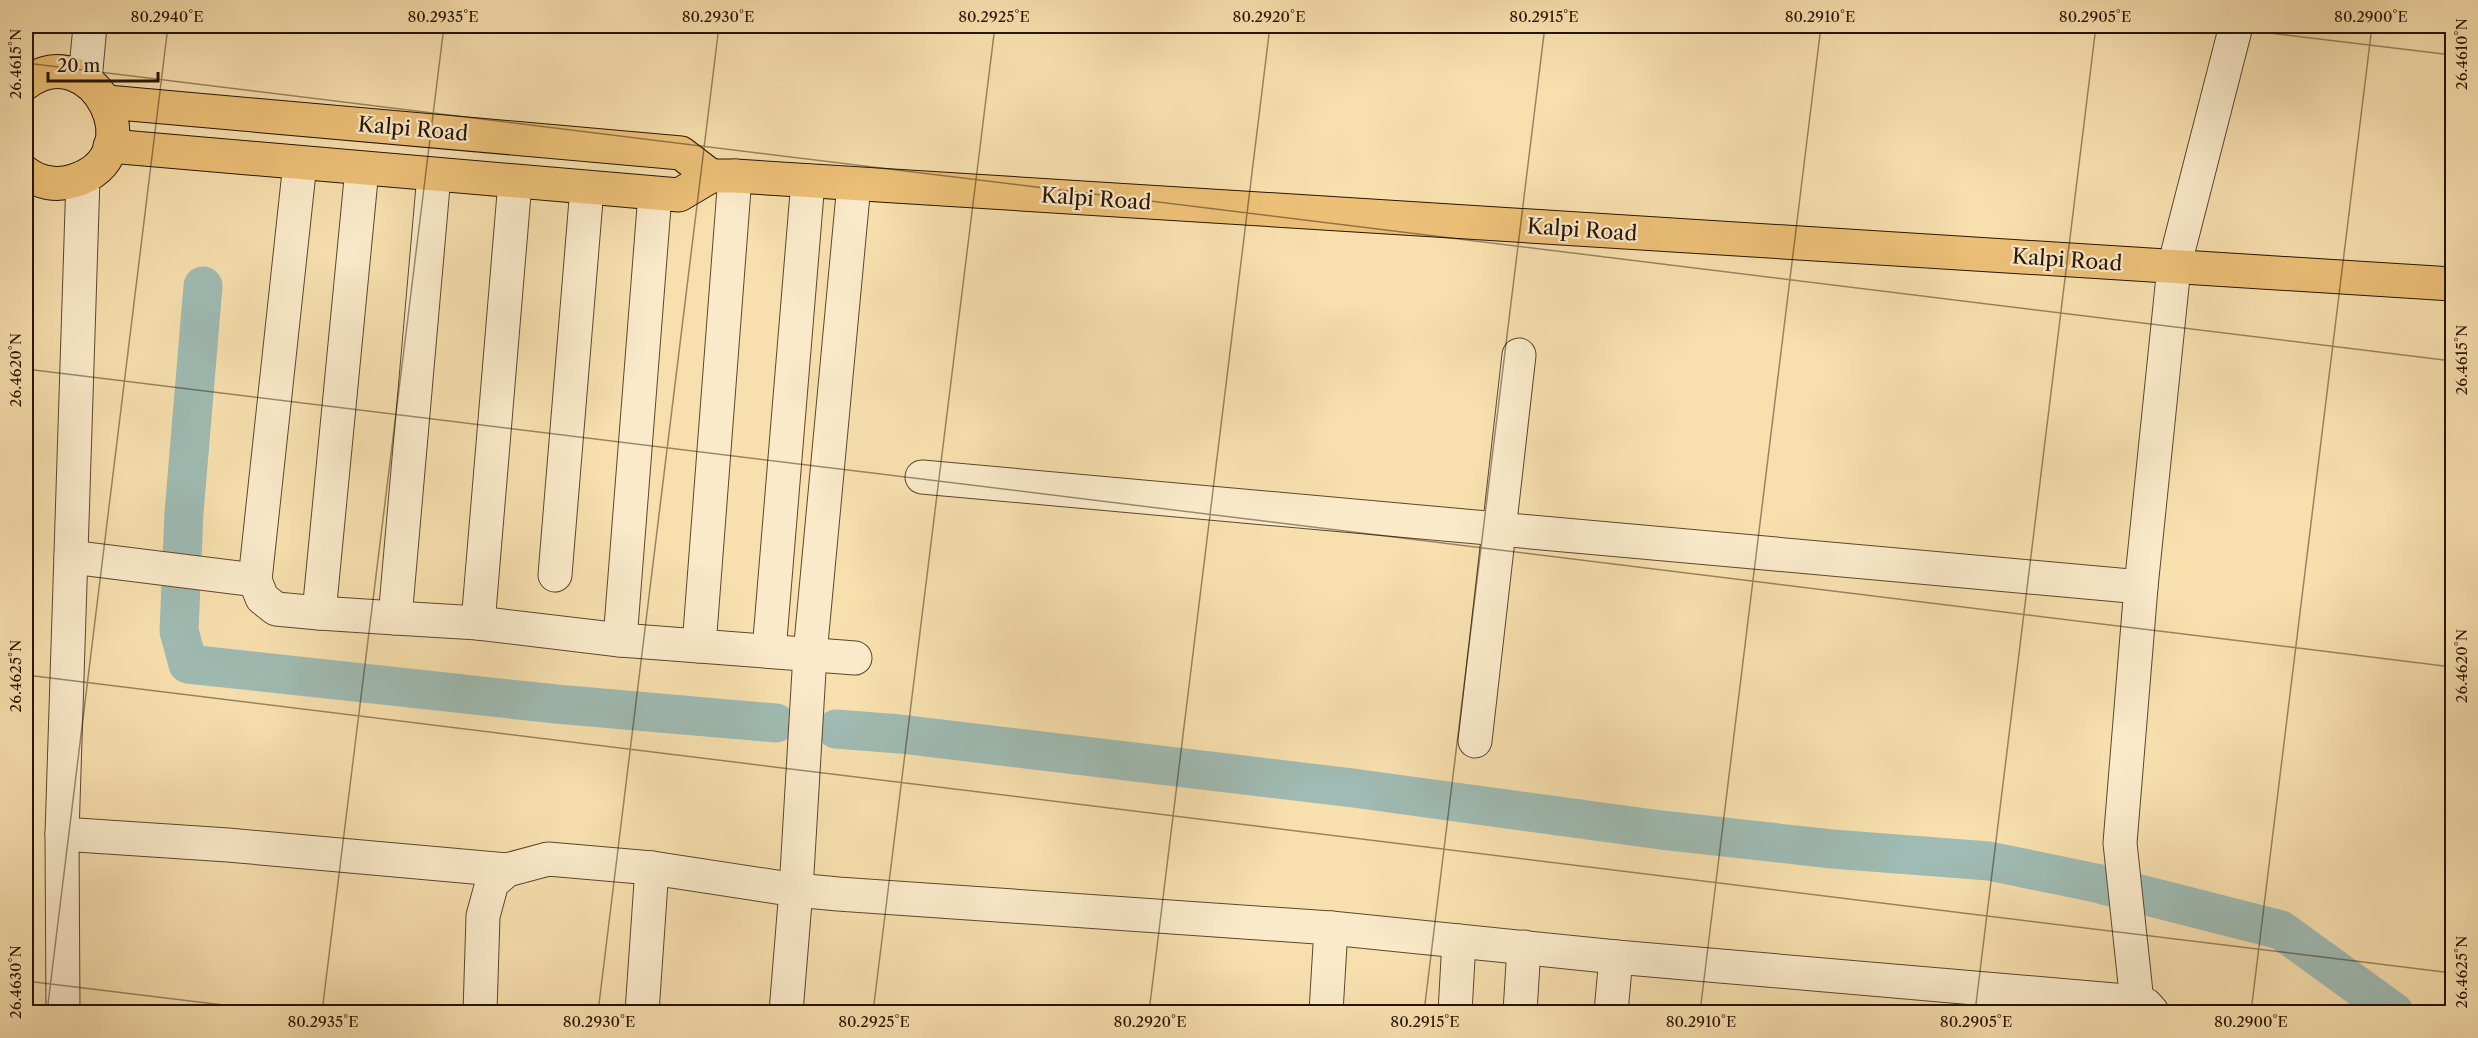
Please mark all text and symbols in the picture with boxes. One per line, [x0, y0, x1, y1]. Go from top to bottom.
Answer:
text: 80.2940°E [131, 7, 204, 26]
text: 80.2935°E [407, 7, 479, 26]
text: 80.2930°E [682, 7, 754, 26]
text: 80.2925°E [958, 7, 1030, 26]
text: 80.2920°E [1233, 7, 1305, 26]
text: 80.2915°E [1509, 7, 1579, 26]
text: 80.2910°E [1785, 7, 1855, 26]
text: 80.2905°E [2059, 7, 2131, 26]
text: 80.2900°E [2334, 7, 2408, 26]
text: 26.4610°N [2452, 18, 2471, 90]
text: 26.4615°N [6, 29, 25, 99]
scale bar [48, 45, 158, 83]
text: 20 m [57, 55, 101, 77]
street label: Kalpi Road [357, 111, 469, 146]
street label: Kalpi Road [1040, 182, 1152, 215]
street label: Kalpi Road [1526, 213, 1638, 246]
street label: Kalpi Road [2011, 243, 2123, 276]
text: 26.4615°N [2452, 325, 2471, 395]
text: 26.4620°N [6, 333, 25, 407]
text: 26.4620°N [2452, 629, 2471, 703]
text: 26.4625°N [6, 640, 25, 712]
text: 26.4625°N [2452, 936, 2471, 1008]
text: 26.4630°N [6, 945, 25, 1019]
text: 80.2935°E [287, 1012, 359, 1031]
text: 80.2930°E [563, 1012, 635, 1031]
text: 80.2925°E [838, 1012, 910, 1031]
text: 80.2920°E [1114, 1012, 1186, 1031]
text: 80.2915°E [1390, 1012, 1460, 1031]
text: 80.2910°E [1666, 1012, 1736, 1031]
text: 80.2905°E [1940, 1012, 2012, 1031]
text: 80.2900°E [2214, 1012, 2288, 1031]

